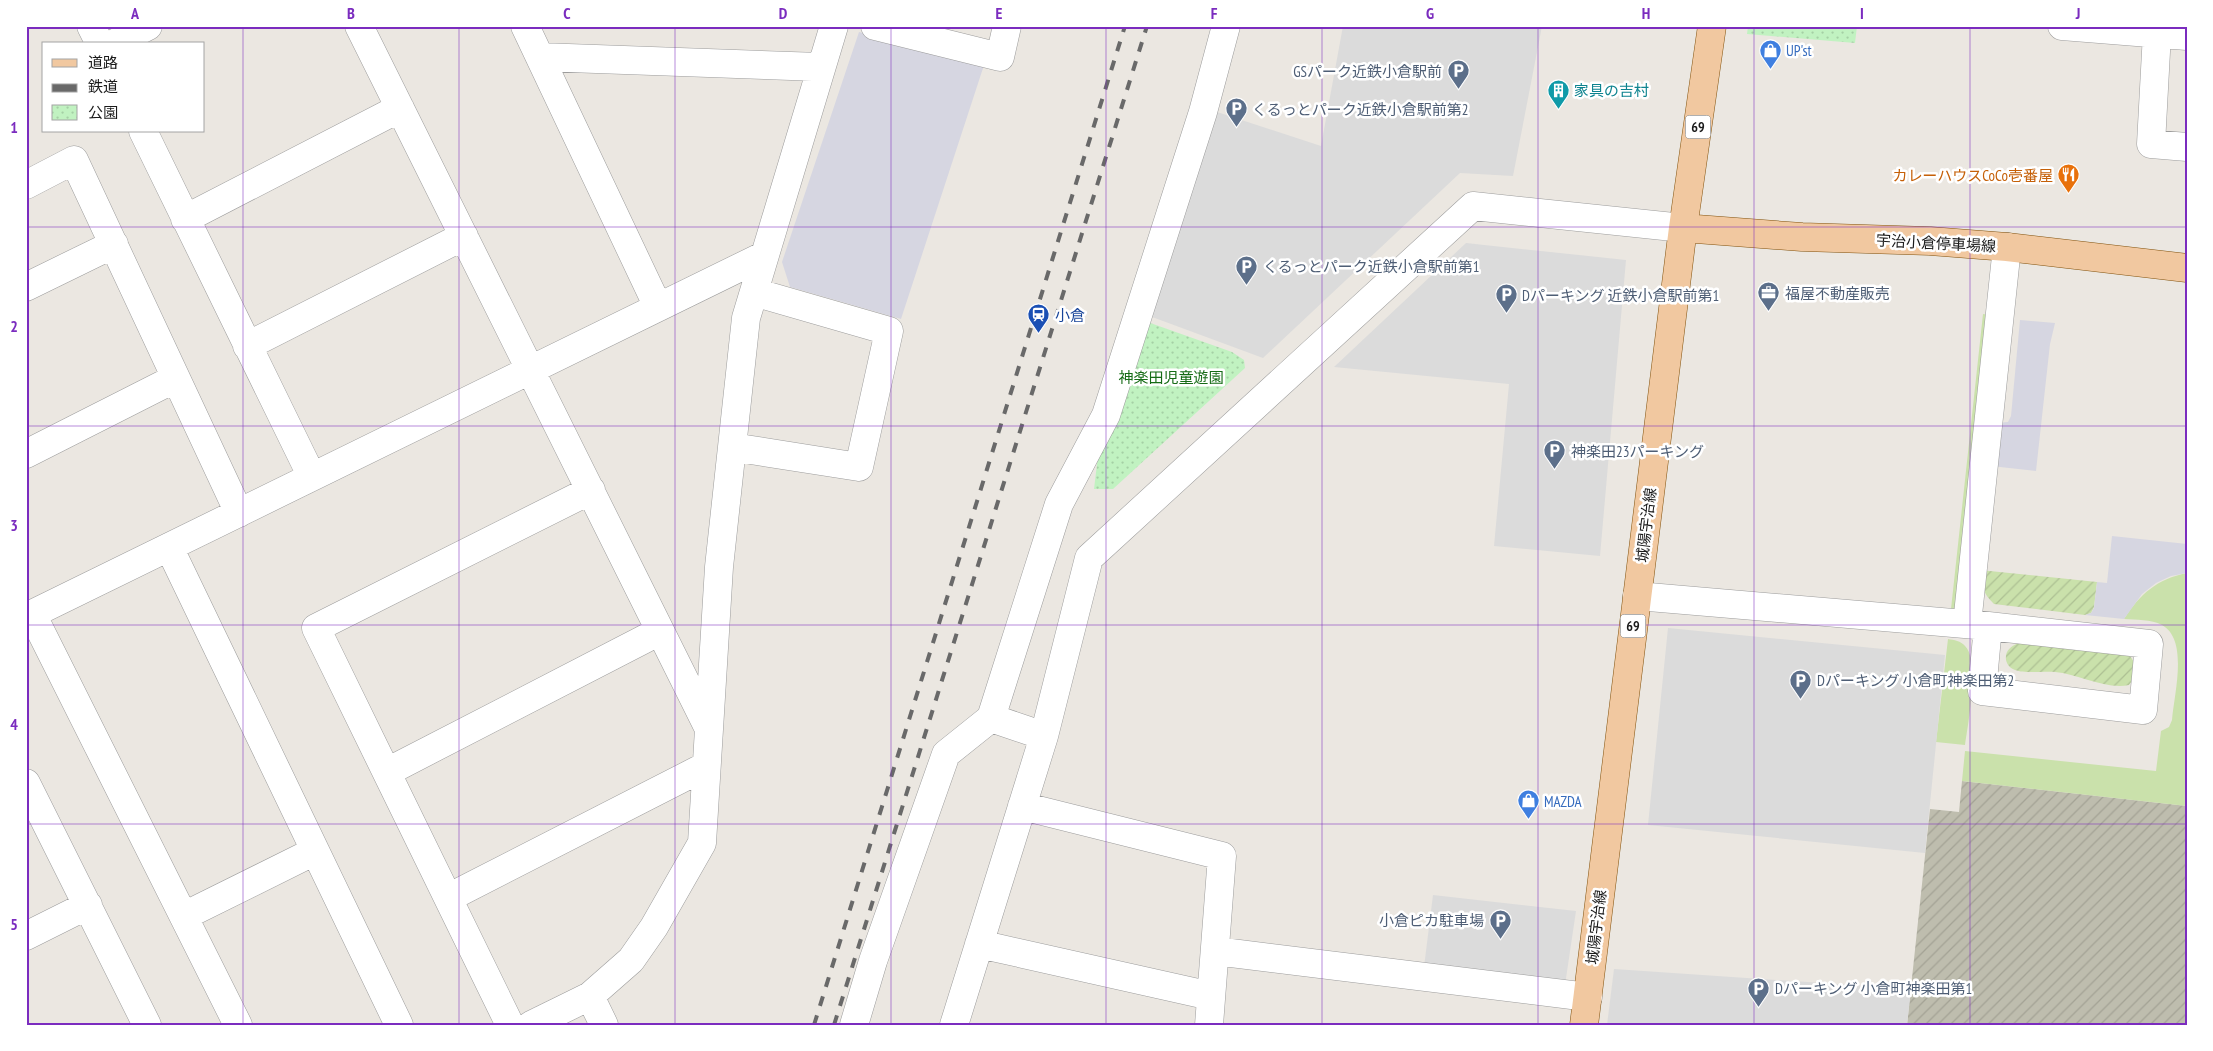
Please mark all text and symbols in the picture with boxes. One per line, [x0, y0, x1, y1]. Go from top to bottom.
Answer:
text: A [130, 3, 140, 23]
text: B [347, 3, 355, 23]
text: C [563, 3, 571, 23]
text: D [779, 3, 788, 23]
text: E [996, 3, 1003, 23]
text: F [1211, 3, 1218, 23]
text: G [1426, 3, 1434, 23]
text: H [1642, 3, 1650, 23]
text: I [1860, 3, 1864, 23]
text: J [2075, 3, 2080, 23]
shop icon: UP'st [1758, 38, 1782, 69]
place label: UP'st [1786, 41, 1812, 60]
legend [42, 42, 205, 132]
text: 道路 [88, 53, 118, 72]
parking icon: GSパーク近鉄小倉駅前 [1446, 59, 1470, 90]
place label: GSパーク近鉄小倉駅前 [1293, 62, 1442, 81]
text: 鉄道 [88, 77, 118, 96]
building icon: 家具の吉村 [1546, 78, 1570, 109]
place label: 家具の吉村 [1574, 81, 1649, 100]
parking icon: くるっとパーク近鉄小倉駅前第2 [1224, 97, 1248, 128]
place label: くるっとパーク近鉄小倉駅前第2 [1252, 100, 1468, 119]
text: 公園 [88, 103, 118, 122]
road number: 69 [1686, 115, 1710, 138]
text: 1 [10, 117, 18, 137]
restaurant icon: カレーハウスCoCo壱番屋 [2057, 163, 2081, 194]
place label: カレーハウスCoCo壱番屋 [1892, 166, 2053, 185]
street label: 宇治小倉停車場線 [1876, 230, 1996, 256]
parking icon: くるっとパーク近鉄小倉駅前第1 [1235, 254, 1259, 285]
place label: くるっとパーク近鉄小倉駅前第1 [1263, 257, 1479, 276]
office icon: 福屋不動産販売 [1757, 281, 1781, 312]
parking icon: Dパーキング 近鉄小倉駅前第1 [1494, 283, 1518, 314]
place label: 福屋不動産販売 [1785, 284, 1890, 303]
place label: Dパーキング 近鉄小倉駅前第1 [1522, 286, 1719, 305]
station icon: 小倉 [1027, 303, 1051, 334]
place label: 小倉 [1055, 306, 1085, 325]
text: 2 [10, 316, 18, 336]
park label: 神楽田児童遊園 [1118, 368, 1224, 387]
parking icon: 神楽田23パーキング [1543, 439, 1567, 470]
place label: 神楽田23パーキング [1571, 442, 1704, 461]
street label: 城陽宇治線 [1632, 487, 1660, 563]
text: 3 [10, 515, 18, 535]
road number: 69 [1620, 614, 1646, 638]
parking icon: Dパーキング 小倉町神楽田第2 [1789, 668, 1813, 699]
place label: Dパーキング 小倉町神楽田第2 [1817, 671, 2014, 690]
text: 4 [10, 714, 18, 734]
shop icon: MAZDA [1516, 789, 1540, 820]
place label: MAZDA [1544, 792, 1583, 811]
street label: 城陽宇治線 [1582, 889, 1610, 965]
parking icon: 小倉ピカ駐車場 [1488, 908, 1512, 939]
place label: 小倉ピカ駐車場 [1379, 911, 1484, 930]
text: 5 [10, 914, 18, 934]
parking icon: Dパーキング 小倉町神楽田第1 [1747, 976, 1771, 1007]
place label: Dパーキング 小倉町神楽田第1 [1775, 979, 1972, 998]

